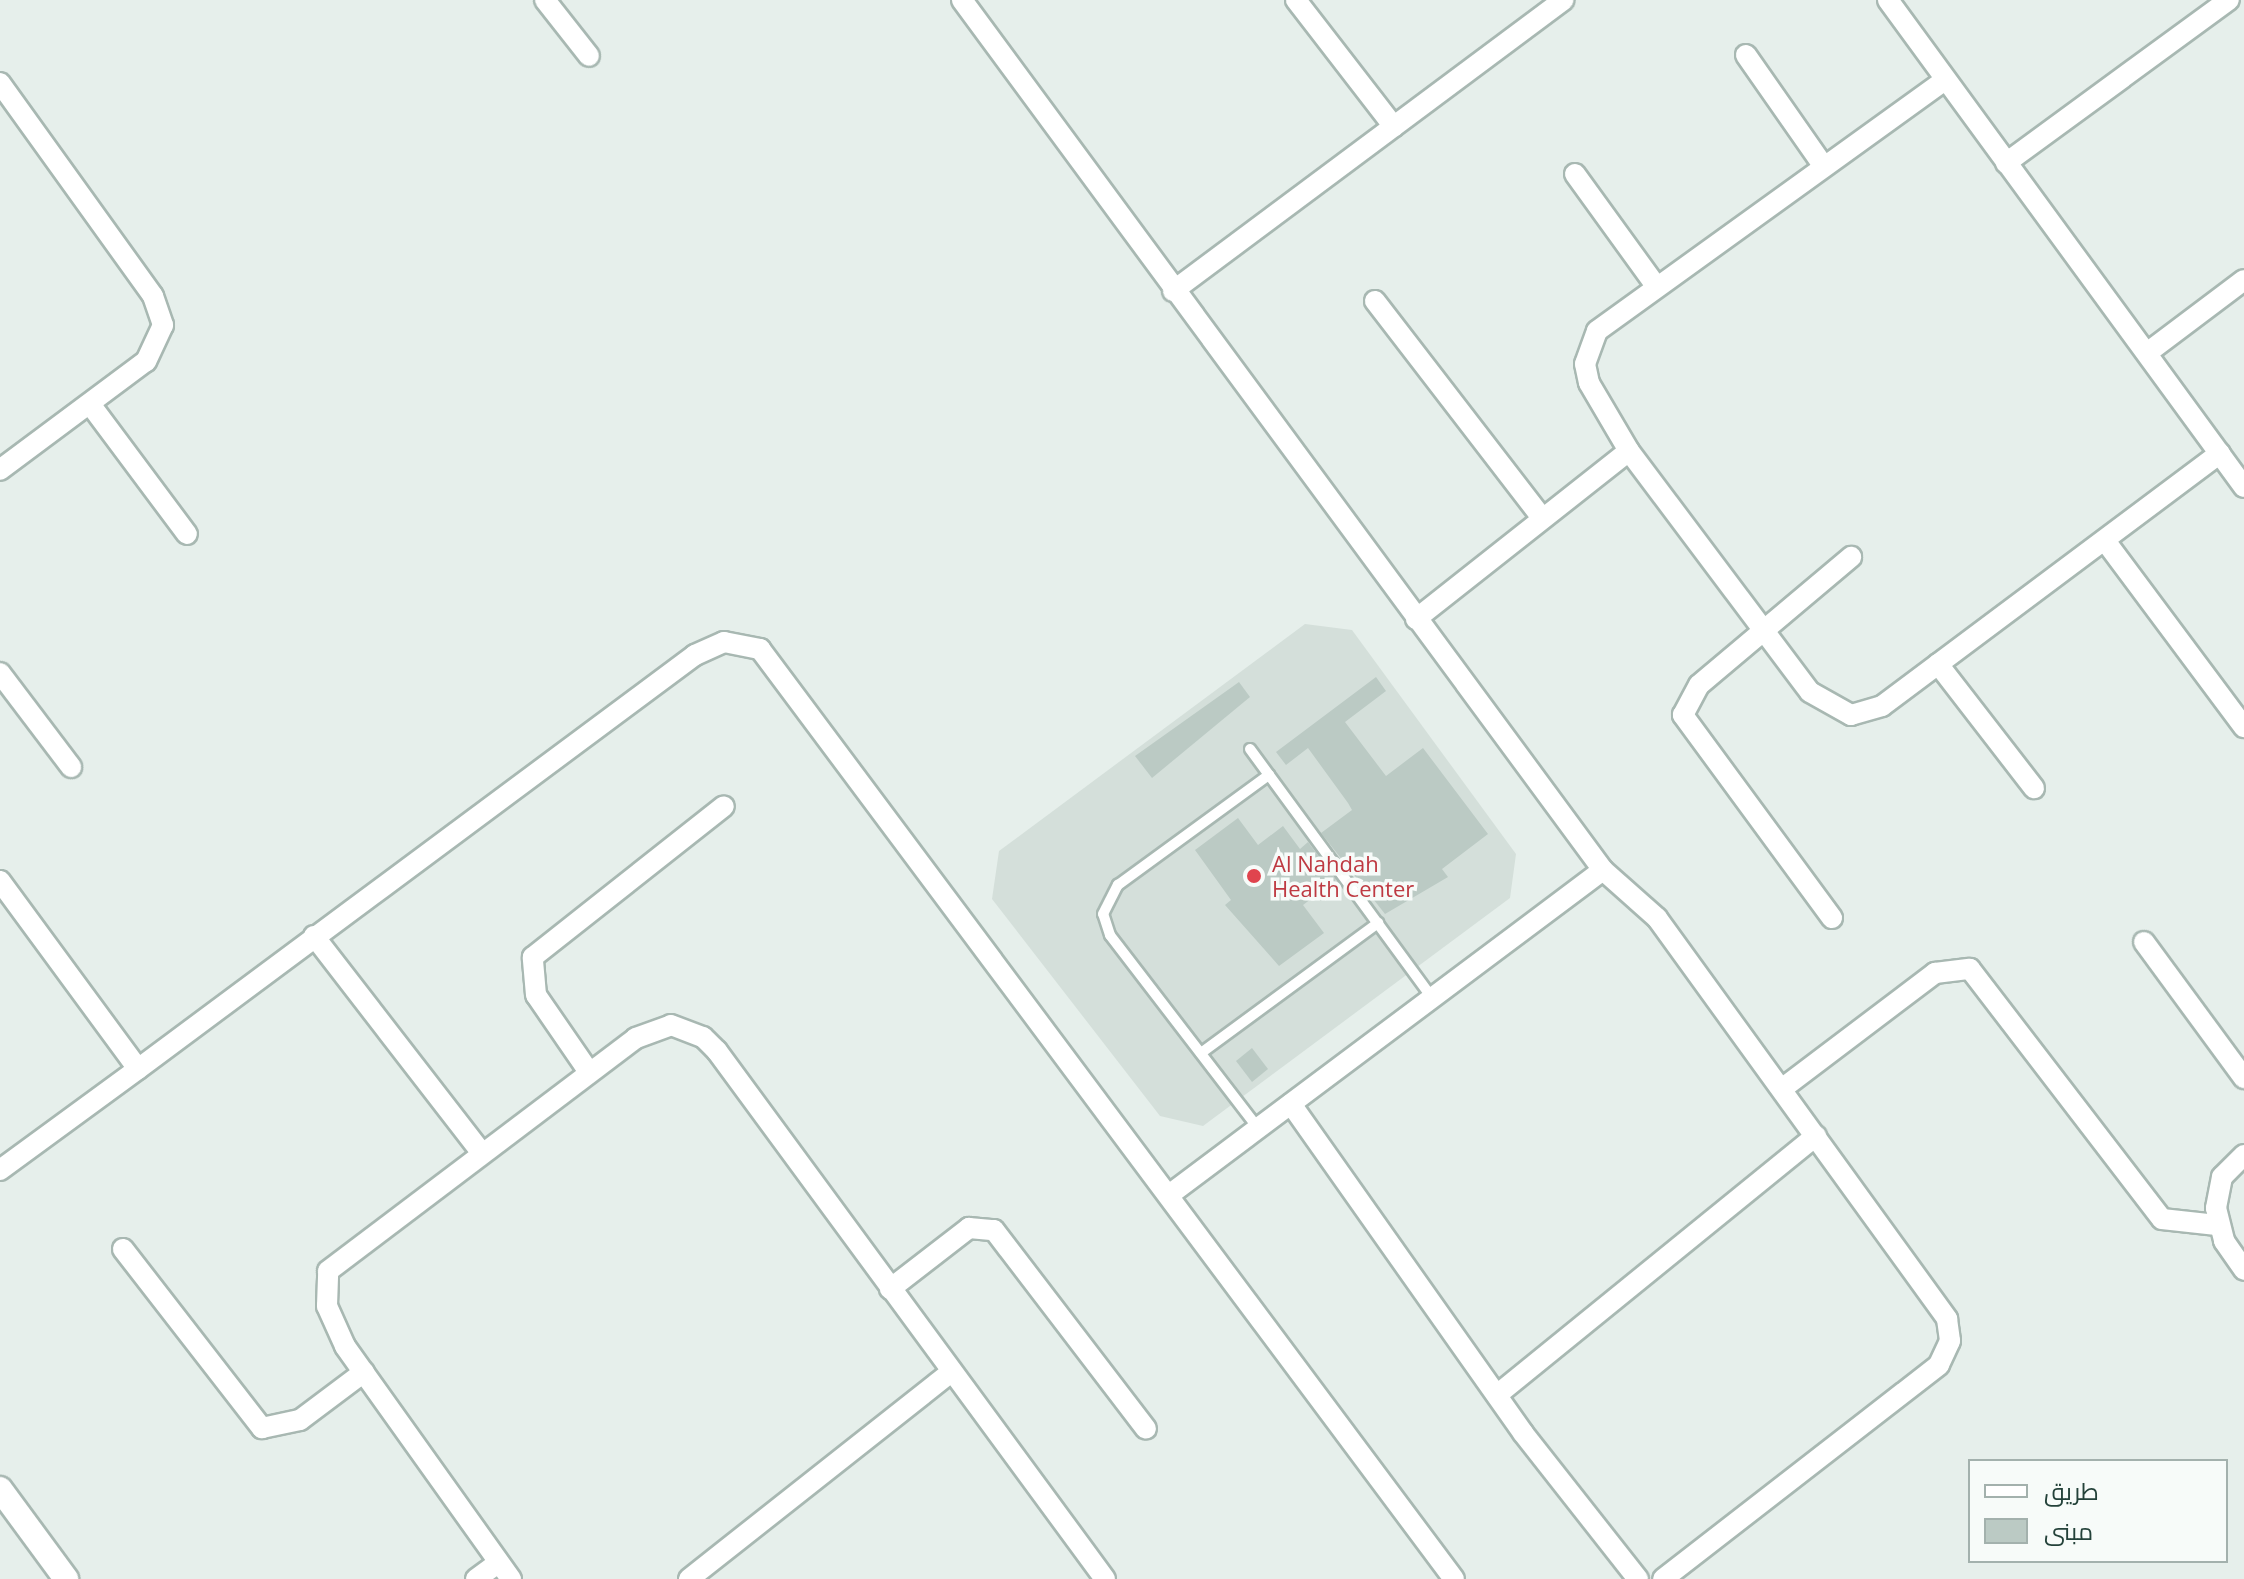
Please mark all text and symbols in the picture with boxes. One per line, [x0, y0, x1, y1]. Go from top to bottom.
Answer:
place label: Al Nahdah Health Center [1272, 850, 1414, 902]
marker: Al Nahdah Health Center [1243, 865, 1265, 887]
legend [1968, 1459, 2228, 1563]
text: طريق [2044, 1474, 2099, 1507]
text: مبنى [2044, 1514, 2093, 1547]

